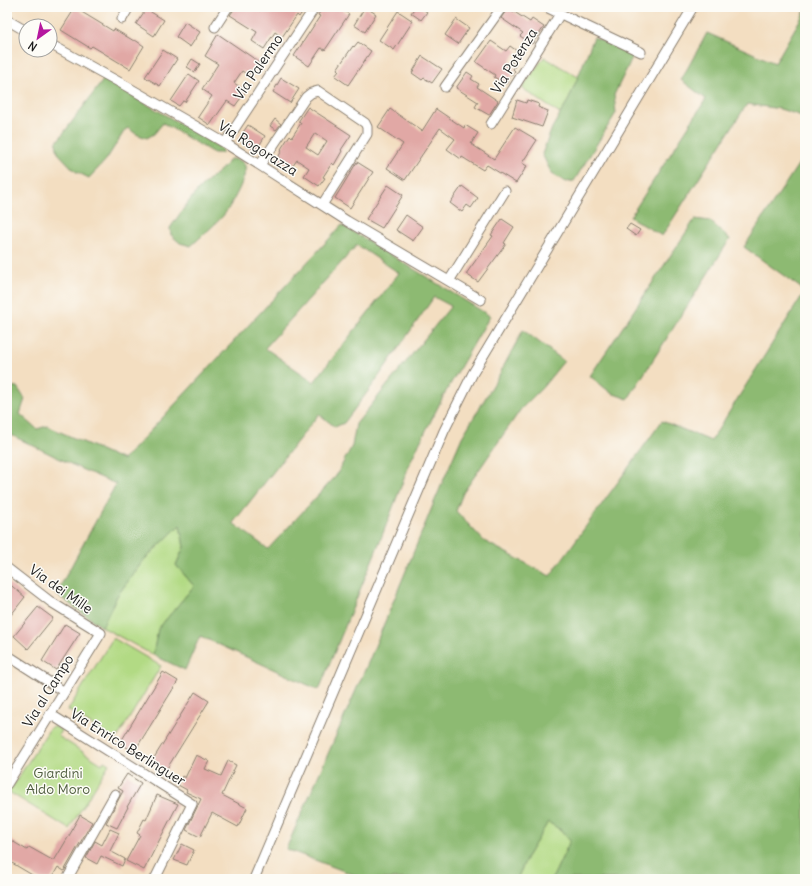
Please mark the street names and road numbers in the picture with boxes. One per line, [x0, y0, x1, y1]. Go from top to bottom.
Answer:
street label: Via Potenza [487, 25, 541, 97]
street label: Via Palermo [229, 30, 287, 103]
street label: Via Rogorazza [215, 116, 301, 180]
street label: Via dei Mille [26, 561, 96, 617]
street label: Via al Campo [18, 651, 78, 731]
street label: Via Enrico Berlinguer [67, 704, 189, 790]

